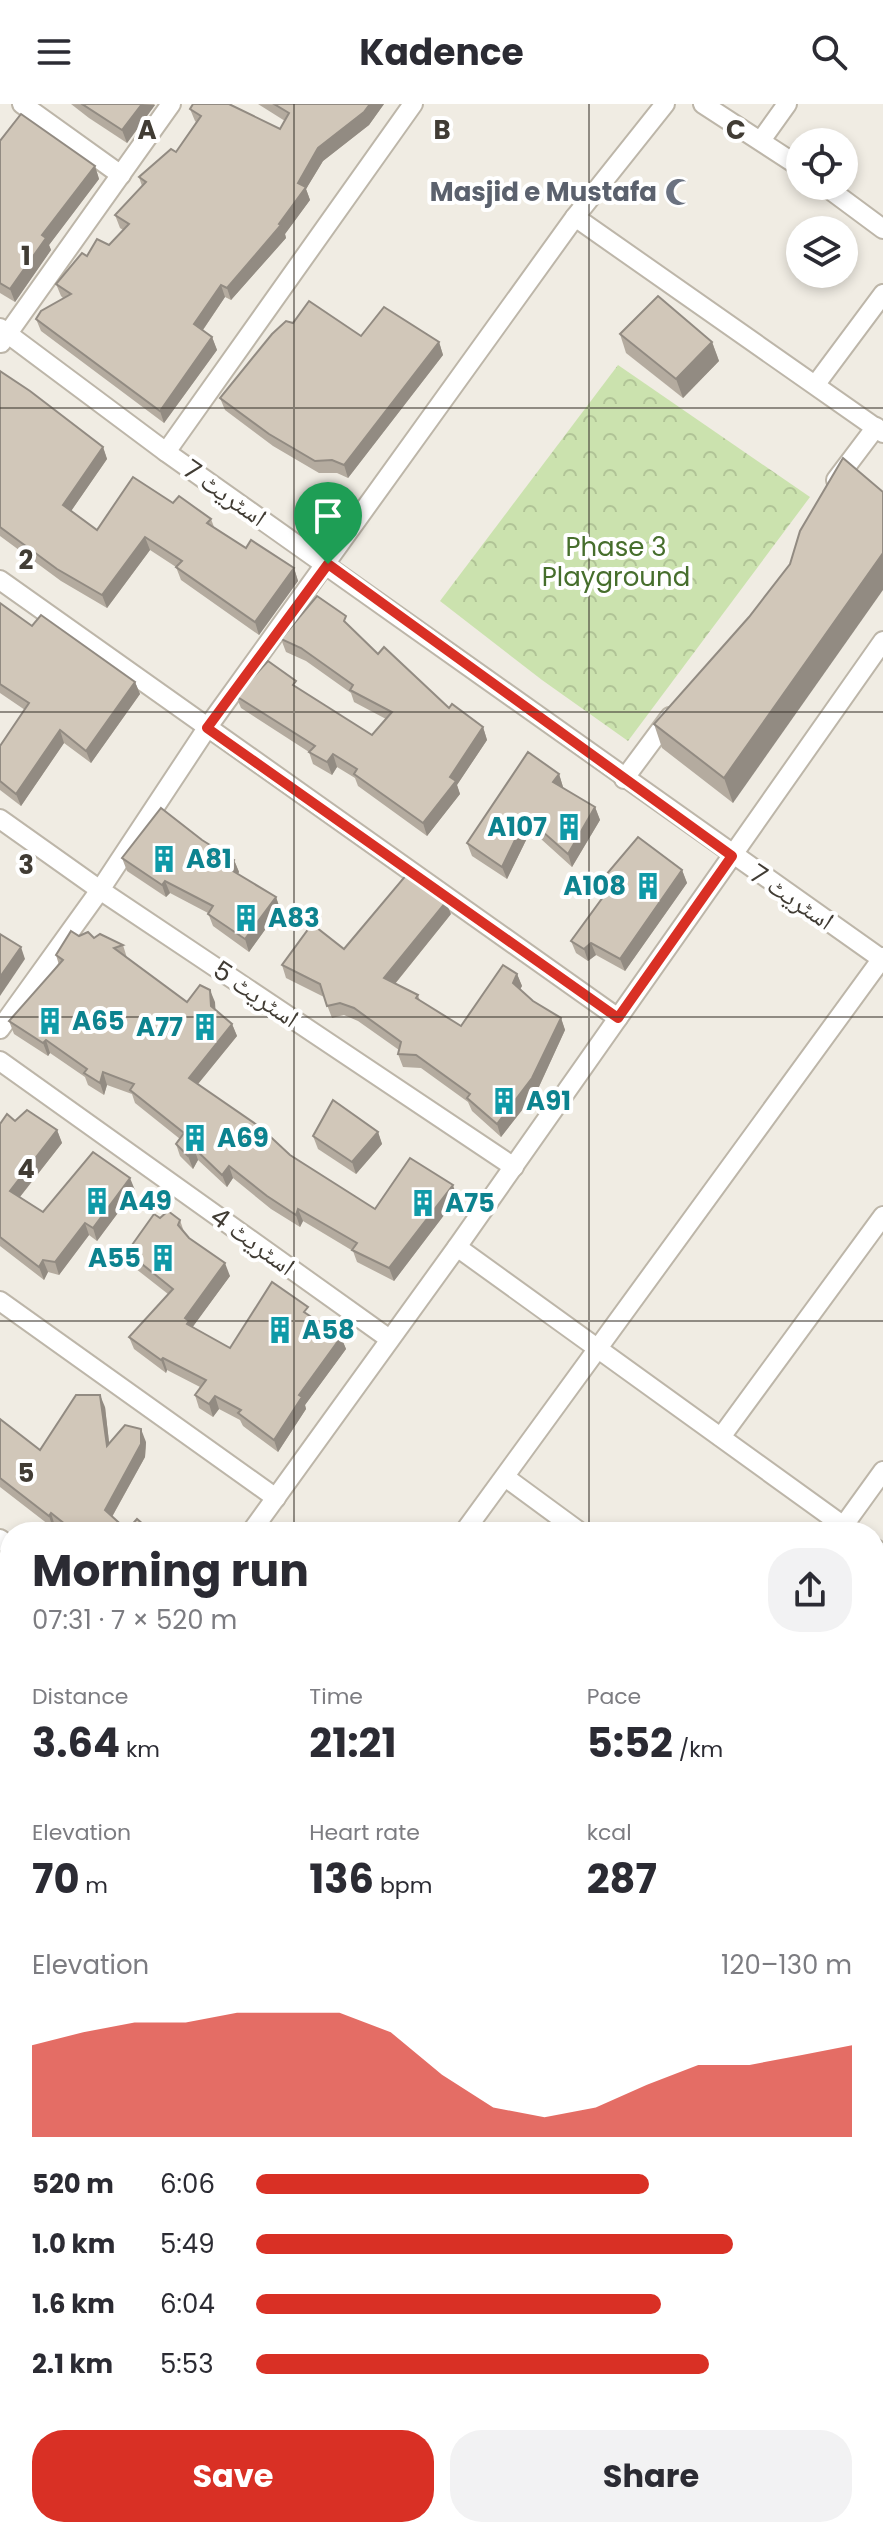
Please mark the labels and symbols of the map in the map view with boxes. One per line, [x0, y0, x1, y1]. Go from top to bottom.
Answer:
text: A [137, 112, 157, 148]
text: B [433, 112, 451, 148]
text: C [726, 112, 746, 148]
place label: Masjid e Mustafa [430, 174, 657, 210]
mosque icon: Masjid e Mustafa [664, 177, 694, 207]
text: 1 [21, 238, 31, 274]
street label: اسٹریٹ 7 [176, 451, 274, 535]
pin [294, 482, 362, 564]
park label: Phase 3 Playground [542, 529, 690, 595]
text: 2 [19, 542, 34, 578]
place label: A107 [487, 809, 547, 845]
building icon: A107 [554, 812, 584, 842]
place label: A81 [186, 841, 232, 877]
building icon: A81 [149, 844, 179, 874]
text: 3 [18, 847, 34, 883]
street label: اسٹریٹ 7 [743, 856, 841, 938]
place label: A108 [563, 868, 626, 904]
building icon: A108 [633, 871, 663, 901]
place label: A83 [268, 900, 320, 936]
building icon: A83 [231, 903, 261, 933]
street label: اسٹریٹ 5 [206, 952, 306, 1036]
place label: A65 [72, 1003, 125, 1039]
building icon: A65 [35, 1006, 65, 1036]
place label: A77 [136, 1009, 183, 1045]
building icon: A77 [190, 1012, 220, 1042]
place label: A91 [526, 1083, 571, 1119]
building icon: A91 [489, 1086, 519, 1116]
place label: A69 [217, 1120, 269, 1156]
building icon: A69 [180, 1123, 210, 1153]
text: 4 [17, 1151, 35, 1187]
place label: A49 [119, 1183, 172, 1219]
place label: A75 [445, 1185, 495, 1221]
building icon: A49 [82, 1186, 112, 1216]
building icon: A75 [408, 1188, 438, 1218]
street label: اسٹریٹ 4 [203, 1198, 303, 1284]
place label: A55 [88, 1240, 141, 1276]
building icon: A55 [148, 1243, 178, 1273]
place label: A58 [302, 1312, 355, 1348]
building icon: A58 [265, 1315, 295, 1345]
text: 5 [18, 1455, 34, 1491]

